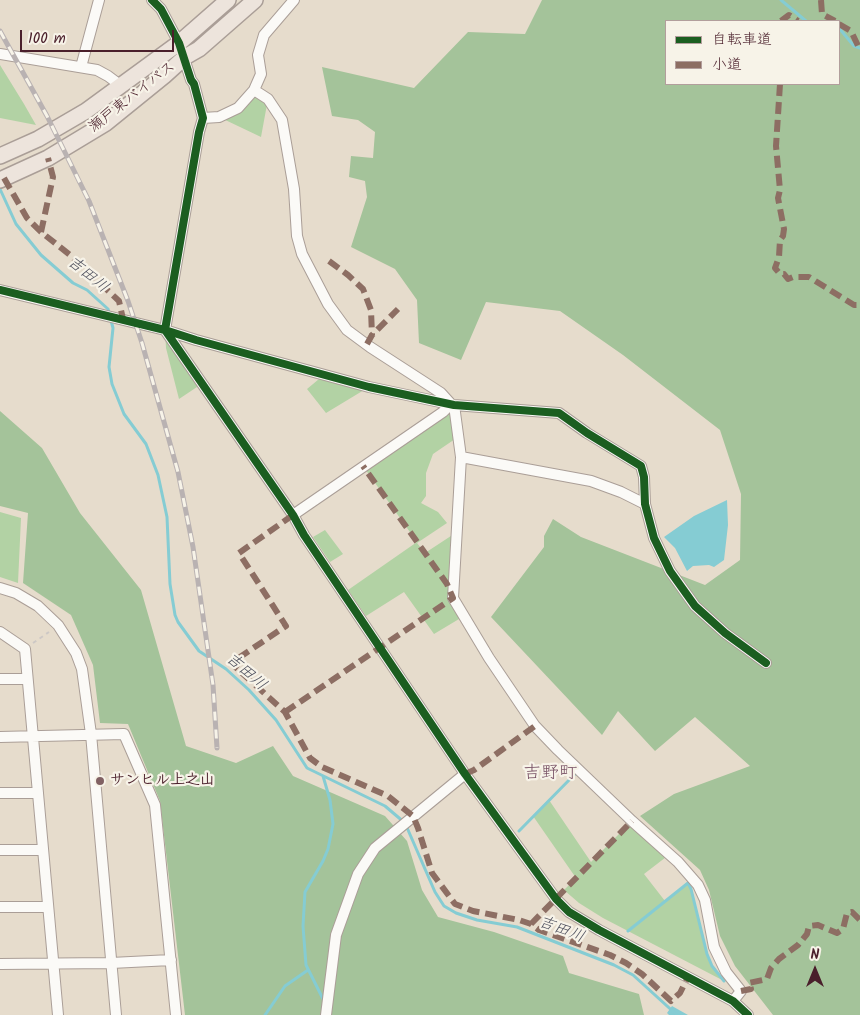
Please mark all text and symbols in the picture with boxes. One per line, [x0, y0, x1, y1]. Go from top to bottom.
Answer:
scale bar [22, 20, 176, 52]
legend [665, 20, 840, 85]
text: 100 m [28, 27, 66, 51]
text: 自転車道 [712, 28, 772, 52]
text: 小道 [712, 53, 742, 77]
street label: 瀬戸東バイパス [86, 59, 180, 137]
water label: 吉田川 [62, 253, 112, 299]
water label: 吉田川 [221, 650, 269, 696]
district label: 吉野町 [523, 764, 577, 786]
place label: サンヒル上之山 [110, 772, 215, 790]
marker: サンヒル上之山 [94, 775, 106, 787]
water label: 吉田川 [535, 913, 587, 949]
text: N [811, 944, 819, 966]
north arrow [790, 945, 840, 995]

